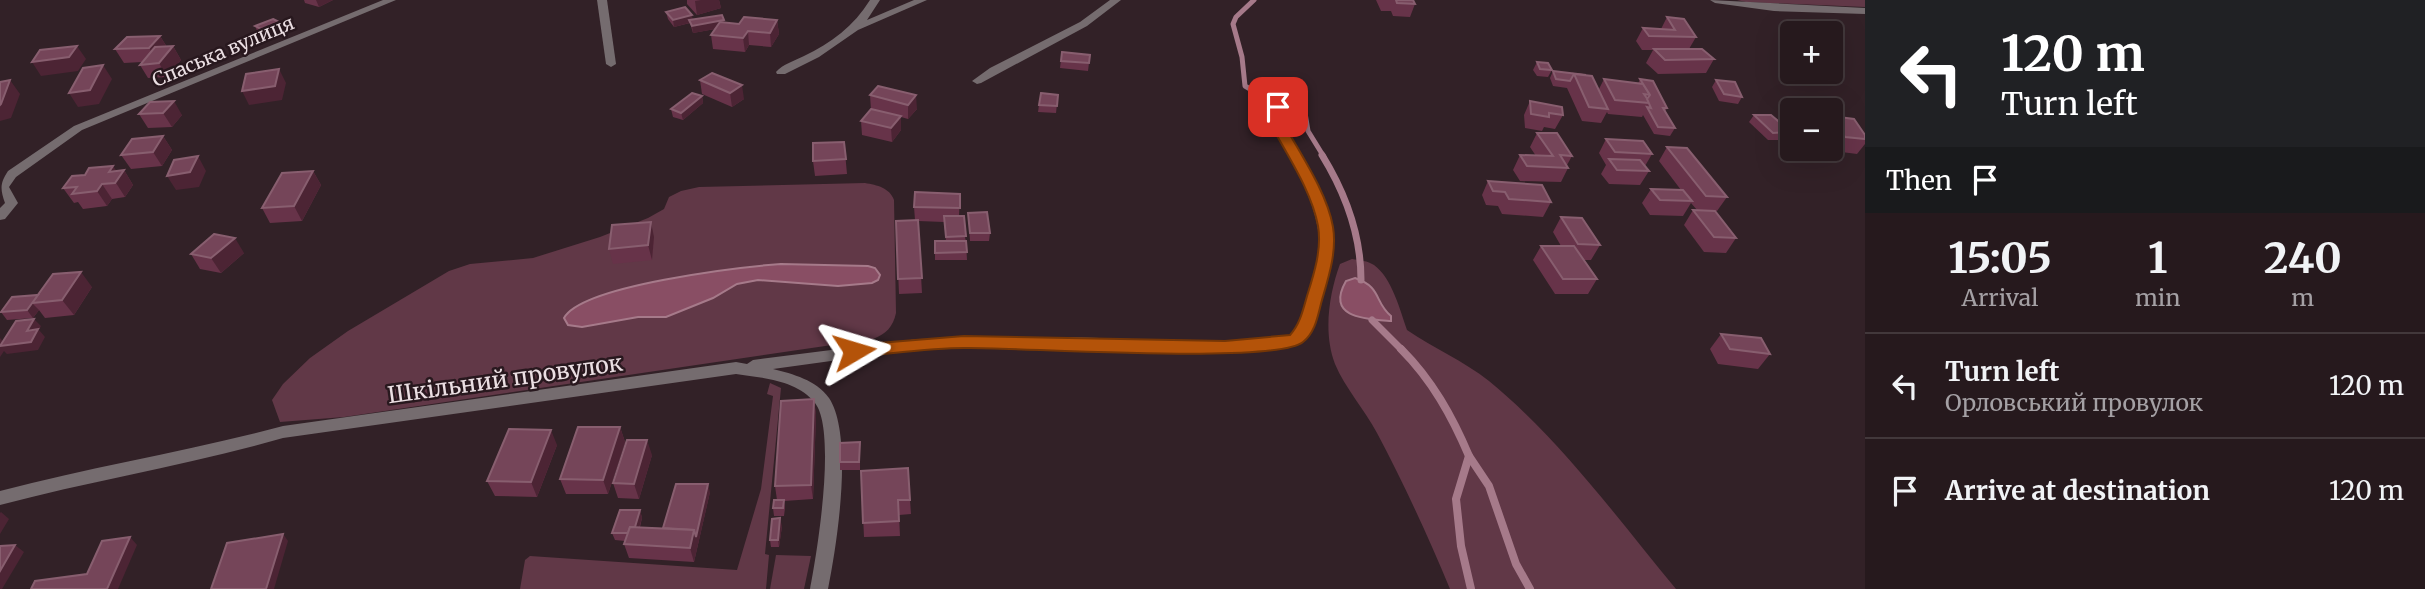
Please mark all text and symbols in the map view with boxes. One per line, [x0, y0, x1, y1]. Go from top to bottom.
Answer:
street label: Спаська вулиця [148, 10, 298, 92]
map controls [1780, 21, 1843, 161]
button: + [1780, 21, 1843, 84]
text: 120 m [2001, 23, 2145, 84]
icon: left [1886, 28, 1977, 119]
pin [1248, 77, 1308, 137]
text: Turn left [2001, 84, 2138, 124]
icon: arrive [1259, 88, 1297, 126]
button: − [1780, 98, 1843, 161]
icon: arrive [1966, 161, 2004, 199]
text: Then [1886, 164, 1952, 197]
text: 15:05 [1948, 232, 2052, 284]
text: 1 [2148, 232, 2168, 284]
text: 240 [2264, 232, 2342, 284]
text: Arrival [1962, 283, 2038, 312]
text: min [2135, 283, 2181, 312]
text: m [2291, 283, 2314, 312]
position arrow [817, 314, 891, 388]
street label: Шкільний провулок [385, 348, 625, 409]
text: Turn left [1945, 355, 2059, 388]
icon: left [1886, 367, 1924, 405]
text: 120 m [2329, 369, 2404, 402]
text: Орловський провулок [1945, 388, 2203, 417]
icon: arrive [1886, 472, 1924, 510]
text: Arrive at destination [1945, 474, 2210, 507]
text: 120 m [2329, 474, 2404, 507]

